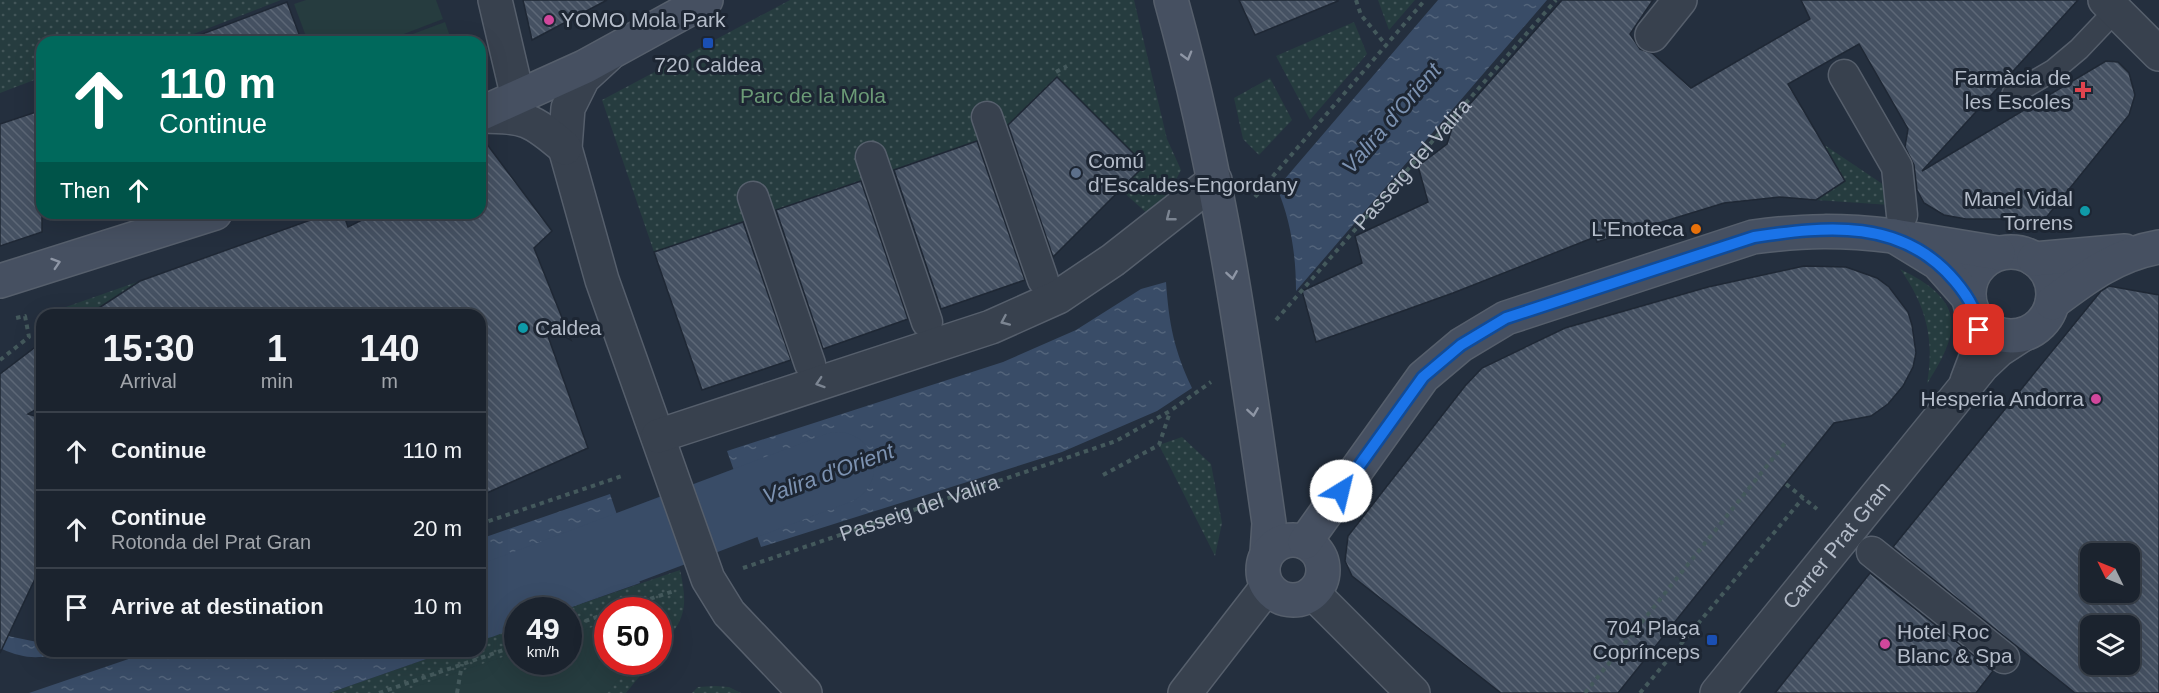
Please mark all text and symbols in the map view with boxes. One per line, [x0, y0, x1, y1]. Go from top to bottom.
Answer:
place label: YOMO Mola Park [561, 8, 726, 31]
marker: YOMO Mola Park [542, 13, 556, 27]
marker: 720 Caldea [701, 36, 715, 50]
one-way arrow [1180, 50, 1192, 61]
place label: 720 Caldea [654, 53, 762, 76]
water label: Valira d'Orient [1337, 57, 1447, 179]
icon: ahead [60, 60, 138, 138]
text: 110 m [159, 60, 276, 107]
place label: Farmàcia de les Escoles [1954, 66, 2071, 113]
marker: Farmàcia de les Escoles [2076, 83, 2090, 97]
park label: Parc de la Mola [740, 84, 886, 107]
street label: Passeig del Valira [1348, 93, 1476, 234]
text: Continue [159, 109, 267, 139]
place label: Comú d'Escaldes-Engordany [1088, 149, 1298, 196]
marker: Comú d'Escaldes-Engordany [1069, 166, 1083, 180]
icon: ahead [122, 174, 155, 207]
text: Then [60, 178, 110, 203]
place label: Manel Vidal Torrens [1964, 187, 2073, 234]
marker: Manel Vidal Torrens [2078, 204, 2092, 218]
one-way arrow [1165, 210, 1176, 221]
place label: L'Enoteca [1591, 217, 1684, 240]
marker: L'Enoteca [1689, 222, 1703, 236]
one-way arrow [50, 258, 61, 271]
one-way arrow [1226, 271, 1238, 280]
pin [1953, 304, 2004, 355]
one-way arrow [1001, 313, 1012, 325]
icon: arrive [1962, 313, 1995, 346]
place label: Caldea [535, 316, 602, 339]
marker: Caldea [516, 321, 530, 335]
text: 15:30 [102, 328, 194, 369]
text: 1 [267, 328, 287, 369]
text: 140 [359, 328, 420, 369]
text: Arrival [120, 370, 177, 392]
text: min [261, 370, 293, 392]
text: m [381, 370, 398, 392]
one-way arrow [816, 376, 826, 388]
place label: Hesperia Andorra [1921, 387, 2084, 410]
marker: Hesperia Andorra [2089, 392, 2103, 406]
one-way arrow [1246, 407, 1258, 417]
icon: ahead [60, 435, 93, 468]
text: Continue [111, 438, 206, 463]
text: 110 m [402, 438, 462, 463]
water label: Valira d'Orient [759, 438, 898, 509]
position arrow [1309, 459, 1373, 523]
street label: Passeig del Valira [836, 470, 1002, 545]
street label: Carrer Prat Gran [1778, 477, 1894, 613]
text: Continue [111, 505, 206, 530]
icon: ahead [60, 513, 93, 546]
text: 20 m [413, 516, 462, 541]
text: Rotonda del Prat Gran [111, 531, 311, 553]
north arrow [2080, 543, 2140, 603]
map controls [2080, 543, 2140, 675]
icon: arrive [60, 591, 93, 624]
text: Arrive at destination [111, 594, 324, 619]
text: 10 m [413, 594, 462, 619]
speed limit sign: 50 [594, 597, 672, 675]
text: 49 [526, 612, 560, 645]
button: layers [2080, 615, 2140, 675]
place label: 704 Plaça Coprínceps [1593, 616, 1700, 663]
place label: Hotel Roc Blanc & Spa [1897, 620, 2013, 667]
marker: 704 Plaça Coprínceps [1705, 633, 1719, 647]
marker: Hotel Roc Blanc & Spa [1878, 637, 1892, 651]
text: km/h [527, 643, 559, 660]

